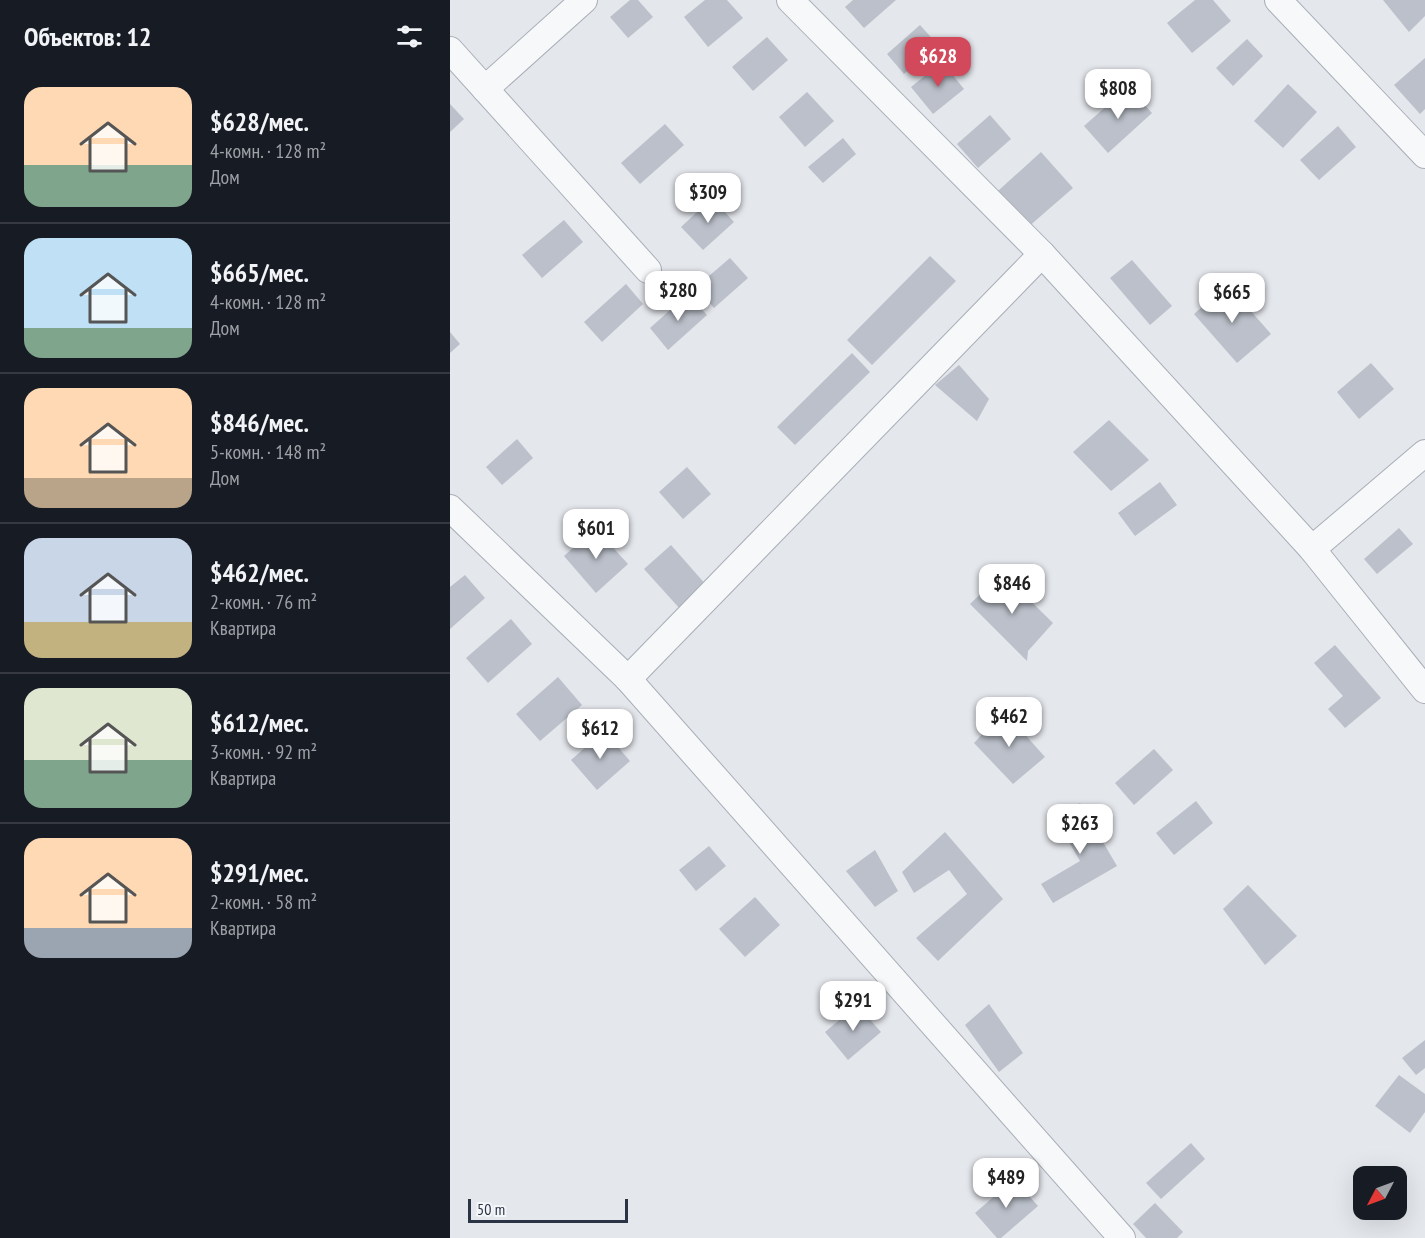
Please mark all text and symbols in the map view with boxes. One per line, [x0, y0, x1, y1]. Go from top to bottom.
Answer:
text: Объектов: 12 [24, 20, 151, 53]
icon: filters [393, 20, 426, 53]
pin: $628 [902, 37, 974, 88]
text: $628 [919, 43, 957, 69]
pin: $808 [1082, 69, 1154, 120]
text: $808 [1099, 75, 1137, 101]
text: $628/мес. [210, 105, 309, 138]
icon: home [72, 111, 144, 183]
text: 4-комн. · 128 m² [210, 138, 326, 164]
text: Дом [210, 164, 240, 190]
pin: $309 [672, 173, 744, 224]
text: $309 [689, 179, 727, 205]
text: $665/мес. [210, 256, 309, 289]
icon: home [72, 262, 144, 334]
pin: $280 [642, 271, 714, 322]
pin: $665 [1196, 273, 1268, 324]
text: $280 [659, 277, 697, 303]
text: $665 [1213, 279, 1251, 305]
text: 4-комн. · 128 m² [210, 289, 326, 315]
text: Дом [210, 315, 240, 341]
text: $846/мес. [210, 406, 309, 439]
icon: home [72, 412, 144, 484]
text: 5-комн. · 148 m² [210, 439, 326, 465]
text: Дом [210, 465, 240, 491]
pin: $601 [560, 509, 632, 560]
text: $601 [577, 515, 615, 541]
text: $462/мес. [210, 556, 309, 589]
icon: home [72, 562, 144, 634]
pin: $846 [976, 564, 1048, 615]
text: $846 [993, 570, 1031, 596]
text: 2-комн. · 76 m² [210, 589, 317, 615]
text: Квартира [210, 615, 276, 641]
pin: $462 [973, 697, 1045, 748]
text: $462 [990, 703, 1028, 729]
text: $612/мес. [210, 706, 309, 739]
pin: $612 [564, 709, 636, 760]
icon: home [72, 712, 144, 784]
text: $612 [581, 715, 619, 741]
text: 3-комн. · 92 m² [210, 739, 317, 765]
text: Квартира [210, 765, 276, 791]
pin: $263 [1044, 804, 1116, 855]
text: $263 [1061, 810, 1099, 836]
text: $291/мес. [210, 856, 309, 889]
icon: home [72, 862, 144, 934]
text: 2-комн. · 58 m² [210, 889, 317, 915]
text: Квартира [210, 915, 276, 941]
pin: $291 [817, 981, 889, 1032]
text: $291 [834, 987, 872, 1013]
pin: $489 [970, 1158, 1042, 1209]
text: $489 [987, 1164, 1025, 1190]
north arrow [1353, 1166, 1407, 1220]
map controls [1353, 1166, 1407, 1220]
scale bar [468, 1196, 628, 1224]
text: 50 m [477, 1199, 505, 1219]

